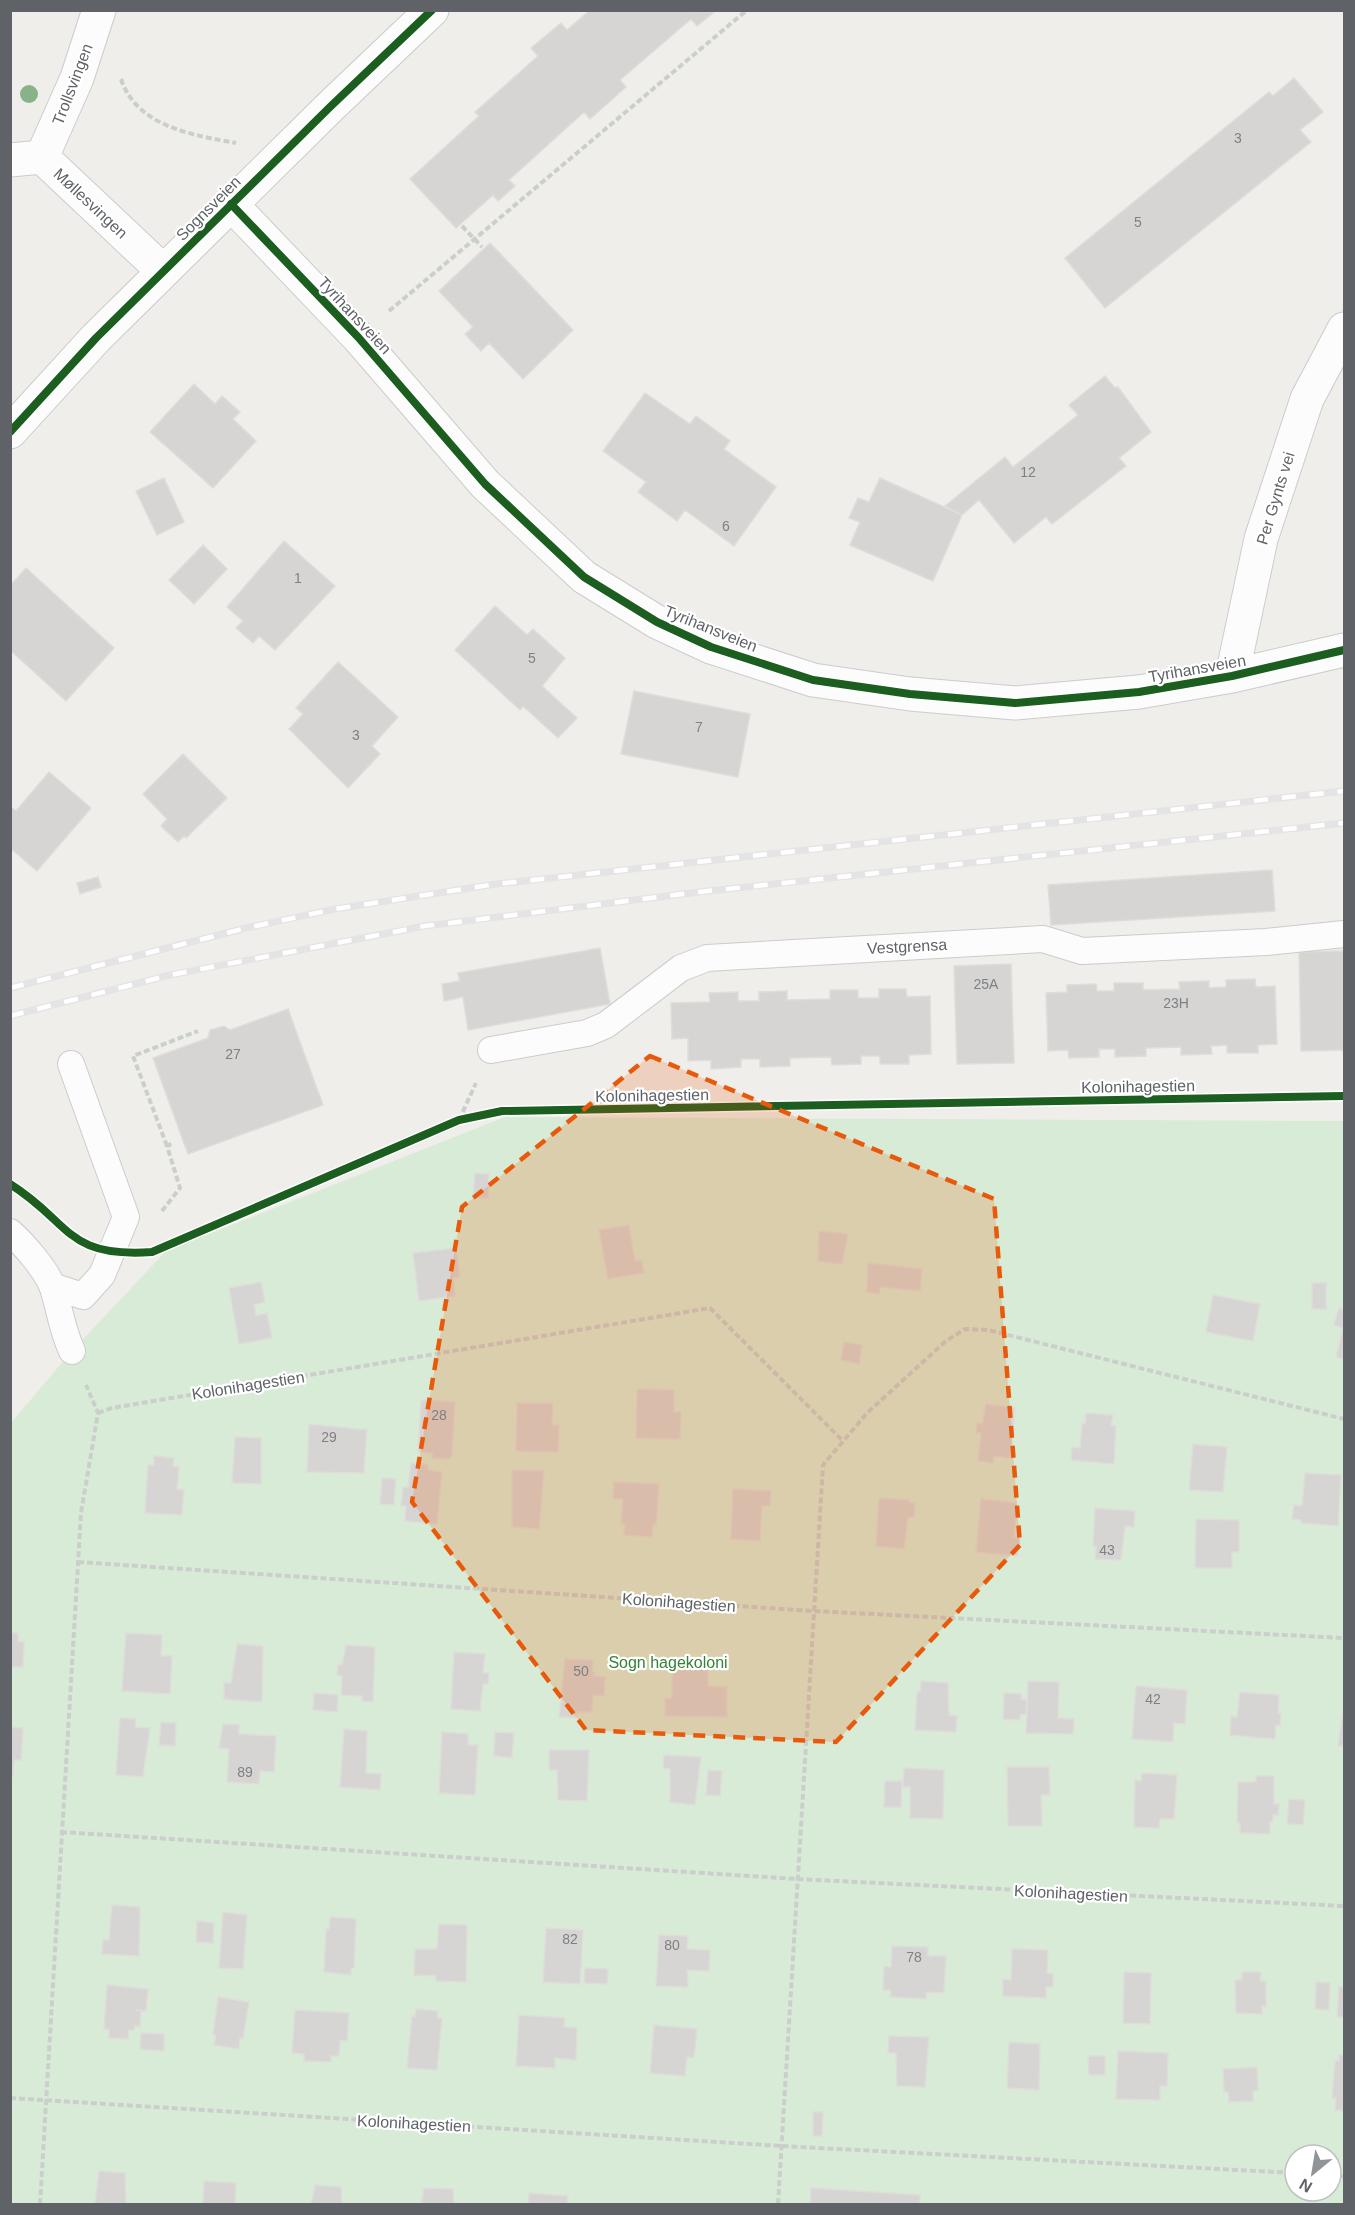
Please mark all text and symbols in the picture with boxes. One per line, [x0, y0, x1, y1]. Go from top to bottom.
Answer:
street label: Trollsvingen [49, 41, 96, 127]
house number: 3 [1234, 130, 1242, 146]
street label: Møllesvingen [50, 165, 131, 242]
street label: Sognsveien [173, 173, 244, 244]
house number: 5 [1134, 214, 1142, 230]
street label: Tyrihansveien [315, 273, 395, 357]
street label: Per Gynts vei [1253, 450, 1298, 547]
house number: 12 [1020, 464, 1036, 480]
house number: 6 [722, 518, 730, 534]
house number: 1 [294, 570, 302, 586]
street label: Tyrihansveien [662, 602, 760, 655]
house number: 5 [528, 650, 536, 666]
street label: Tyrihansveien [1147, 652, 1247, 685]
house number: 7 [695, 719, 703, 735]
house number: 3 [352, 727, 360, 743]
street label: Vestgrensa [867, 936, 948, 957]
house number: 25A [974, 976, 999, 992]
house number: 23H [1163, 995, 1189, 1011]
house number: 27 [225, 1046, 241, 1062]
street label: Kolonihagestien [1081, 1077, 1195, 1096]
street label: Kolonihagestien [595, 1086, 709, 1105]
street label: Kolonihagestien [191, 1368, 306, 1403]
house number: 28 [431, 1407, 447, 1423]
house number: 29 [321, 1429, 337, 1445]
house number: 43 [1099, 1542, 1115, 1558]
street label: Kolonihagestien [622, 1590, 736, 1615]
park label: Sogn hagekoloni [608, 1654, 728, 1671]
house number: 50 [573, 1663, 589, 1679]
house number: 42 [1145, 1691, 1161, 1707]
house number: 89 [237, 1764, 253, 1780]
street label: Kolonihagestien [1014, 1882, 1128, 1905]
house number: 82 [562, 1931, 578, 1947]
house number: 80 [664, 1937, 680, 1953]
house number: 78 [906, 1949, 922, 1965]
street label: Kolonihagestien [357, 2112, 471, 2135]
north arrow [1283, 2143, 1343, 2203]
text: N [1296, 2175, 1315, 2196]

